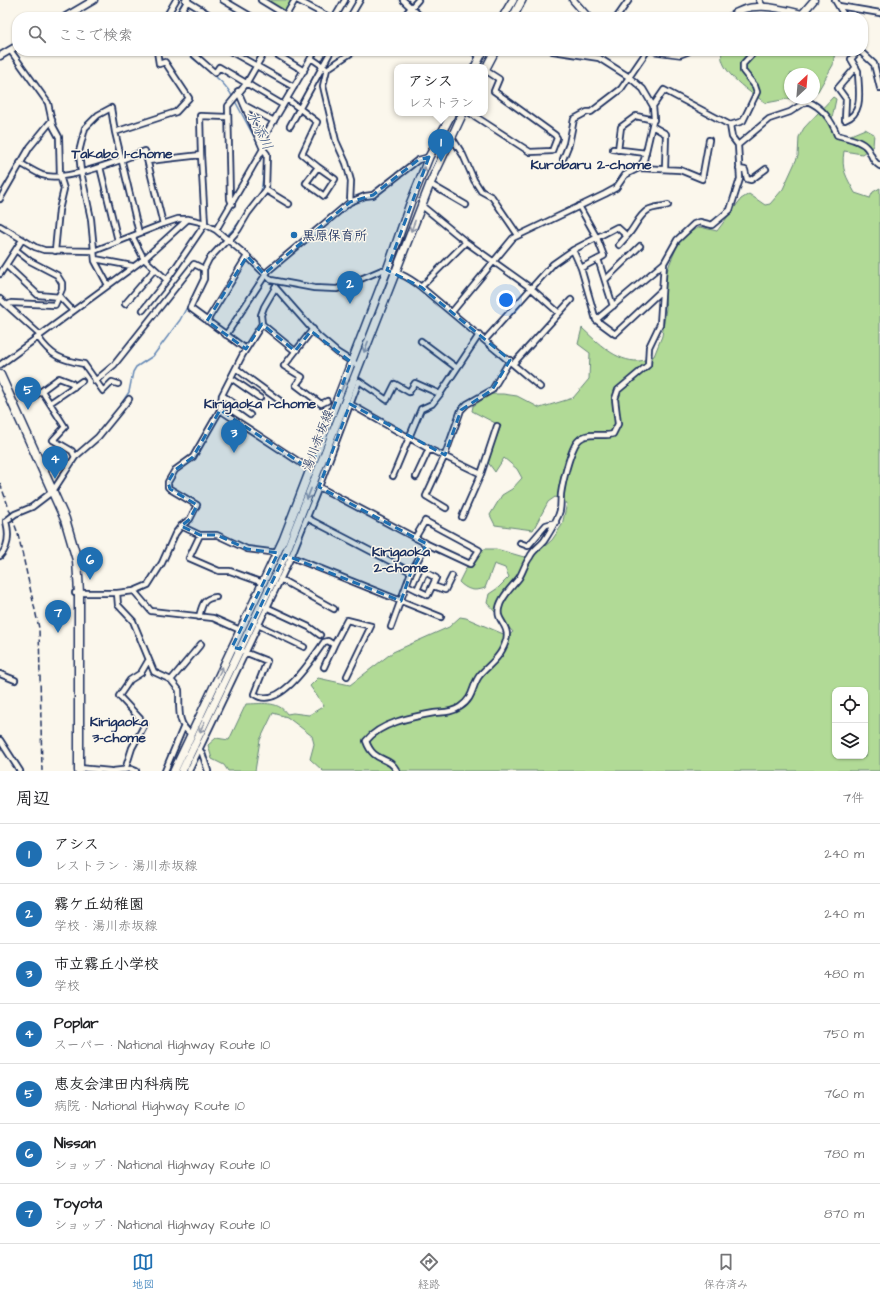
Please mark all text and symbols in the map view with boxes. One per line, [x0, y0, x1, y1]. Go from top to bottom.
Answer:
search box [12, 12, 868, 56]
icon: search [26, 23, 48, 45]
text: ここで検索 [58, 25, 133, 46]
popup [394, 64, 488, 116]
north arrow [784, 68, 820, 104]
text: アシス [408, 71, 453, 92]
text: レストラン [408, 94, 474, 112]
water label: 水添川 [241, 107, 277, 154]
pin: 1 [428, 129, 454, 162]
district label: Takabo 1-chome [70, 144, 173, 164]
district label: Kurobaru 2-chome [530, 155, 652, 175]
one-way arrow [419, 167, 427, 179]
one-way arrow [409, 219, 417, 231]
place label: 黒原保育所 [302, 227, 367, 245]
marker: 黒原保育所 [289, 230, 299, 240]
pin: 2 [337, 271, 363, 304]
your location [496, 290, 516, 310]
one-way arrow [362, 340, 370, 352]
pin: 5 [15, 377, 41, 410]
one-way arrow [339, 380, 347, 392]
district label: Kirigaoka 1-chome [204, 394, 317, 415]
street label: 湯川赤坂線 [298, 406, 338, 474]
pin: 3 [221, 420, 247, 453]
pin: 4 [42, 446, 68, 479]
one-way arrow [305, 488, 312, 500]
district label: Kirigaoka 2-chome [372, 542, 431, 578]
pin: 6 [77, 547, 103, 580]
pin: 7 [45, 600, 71, 633]
one-way arrow [217, 667, 224, 679]
map controls [832, 687, 868, 759]
button: locate [832, 687, 868, 723]
district label: Kirigaoka 3-chome [90, 712, 149, 748]
one-way arrow [198, 720, 205, 732]
button: layers [832, 723, 868, 759]
text: 周辺 [16, 787, 50, 811]
text: 7件 [843, 789, 864, 807]
text: アシス [54, 834, 99, 855]
text: 1 [28, 845, 30, 863]
text: 240 m [824, 845, 864, 863]
text: レストラン · 湯川赤坂線 [54, 857, 197, 875]
text: 霧ケ丘幼稚園 [54, 894, 144, 915]
text: 2 [25, 905, 33, 923]
text: 240 m [824, 905, 864, 923]
text: 学校 · 湯川赤坂線 [54, 917, 157, 935]
text: 市立霧丘小学校 [54, 954, 159, 975]
text: 3 [26, 965, 32, 983]
text: 480 m [823, 965, 864, 983]
text: 学校 [54, 977, 80, 995]
text: Poplar [54, 1013, 99, 1034]
text: 4 [25, 1025, 33, 1043]
text: 750 m [823, 1025, 864, 1043]
text: スーパー · National Highway Route 10 [54, 1036, 270, 1054]
text: 恵友会津田内科病院 [54, 1074, 189, 1095]
text: 5 [24, 1085, 34, 1103]
text: 760 m [824, 1085, 864, 1103]
text: 病院 · National Highway Route 10 [54, 1097, 245, 1115]
text: Nissan [54, 1133, 96, 1154]
text: 6 [25, 1145, 33, 1163]
text: 780 m [824, 1145, 864, 1163]
text: ショップ · National Highway Route 10 [54, 1156, 270, 1174]
text: Toyota [54, 1193, 102, 1214]
text: 7 [25, 1205, 33, 1223]
text: 870 m [824, 1205, 864, 1223]
text: ショップ · National Highway Route 10 [54, 1216, 270, 1234]
tab: 地図 [132, 1251, 154, 1292]
tab: 経路 [418, 1251, 440, 1292]
tab: 保存済み [704, 1251, 748, 1292]

